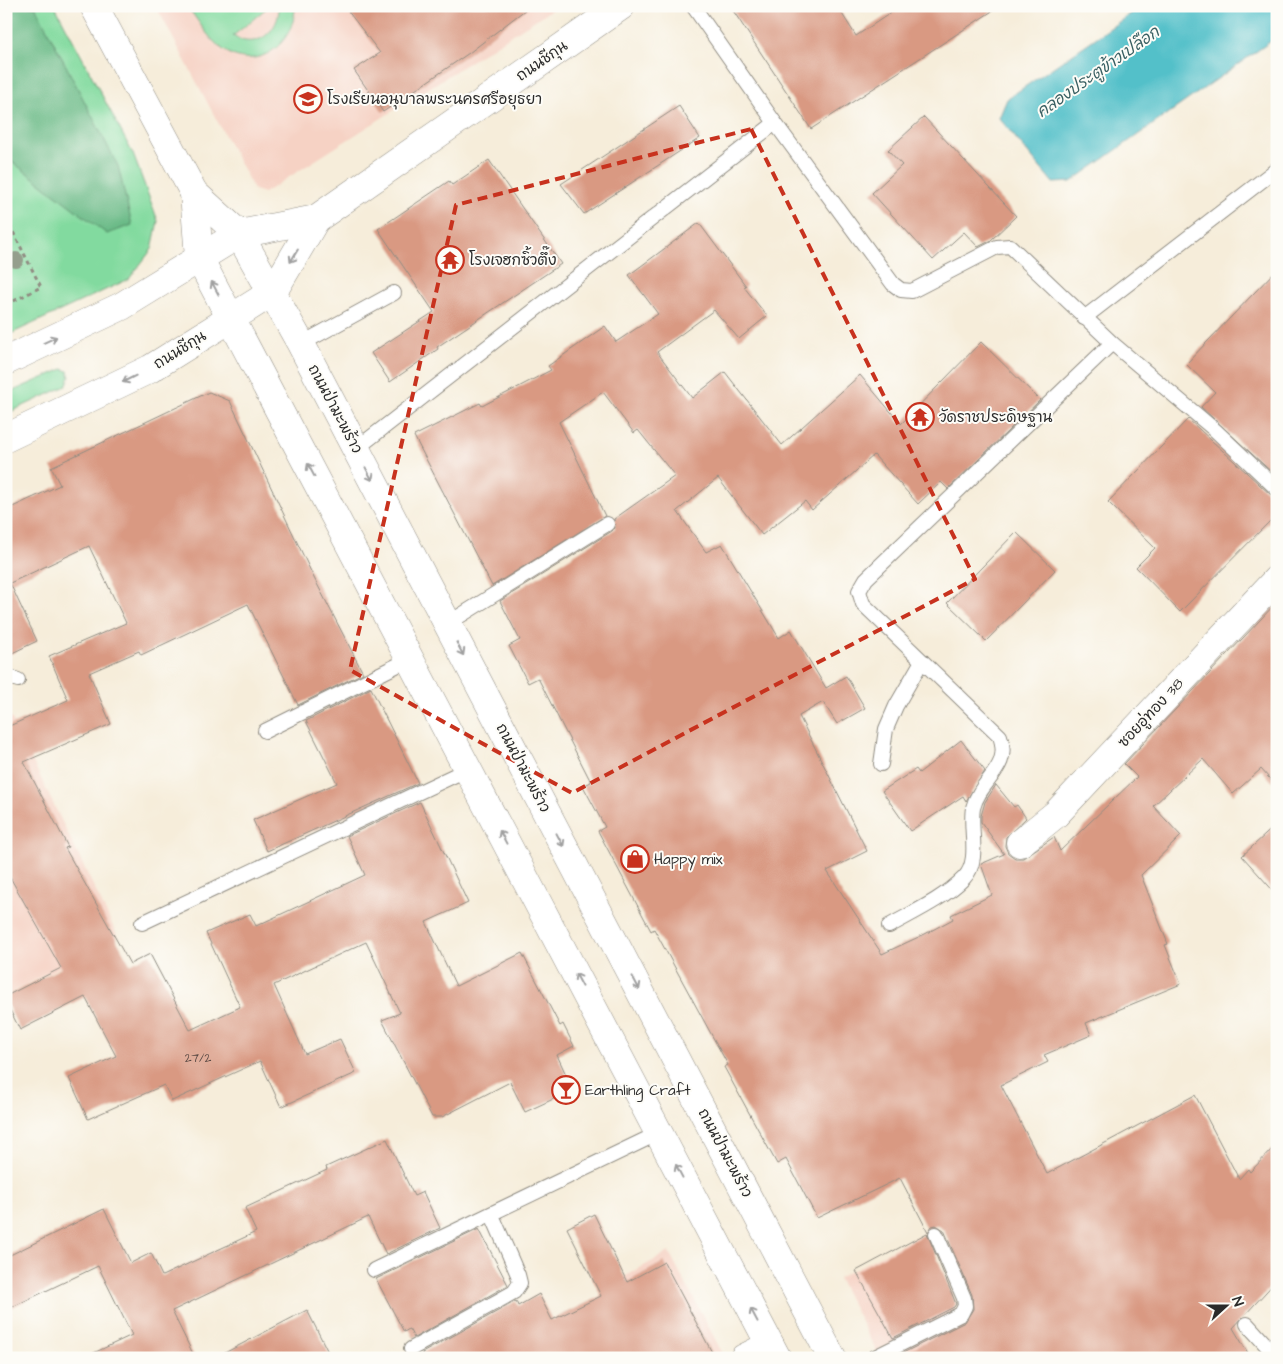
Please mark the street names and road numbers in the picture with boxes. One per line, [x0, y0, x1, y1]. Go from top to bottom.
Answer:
street label: ถนนชีกุน [512, 36, 572, 86]
street label: ถนนชีกุน [150, 326, 210, 374]
street label: ถนนป่ามะพร้าว [303, 361, 367, 457]
street label: ซอยอู่ทอง 38 [1113, 674, 1189, 752]
street label: ถนนป่ามะพร้าว [491, 720, 555, 816]
street label: ถนนป่ามะพร้าว [693, 1105, 757, 1201]

